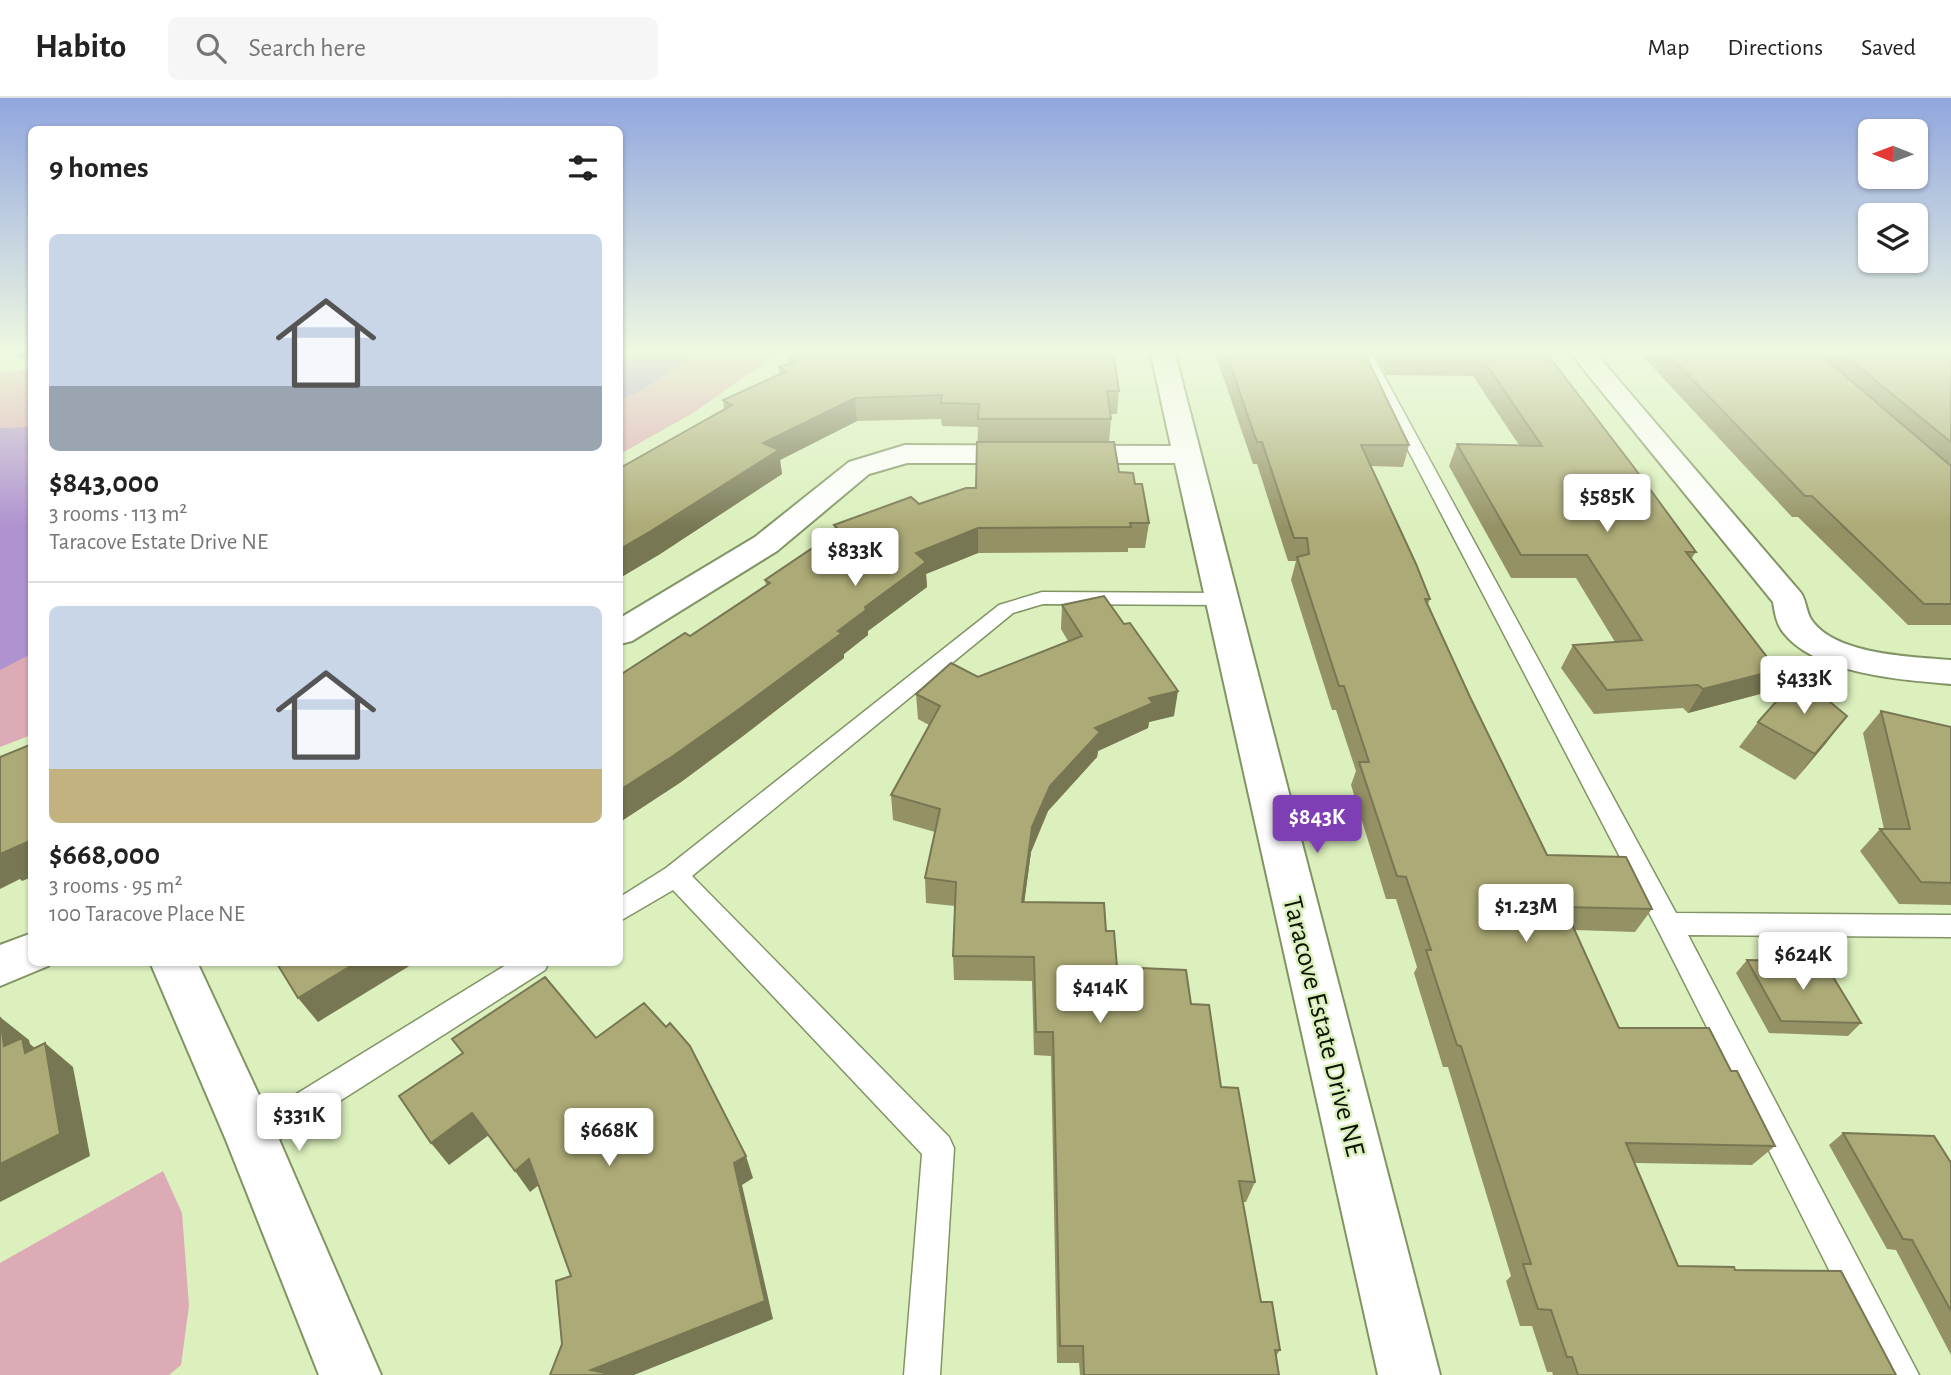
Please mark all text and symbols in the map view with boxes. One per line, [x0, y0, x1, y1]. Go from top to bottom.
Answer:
search box [168, 17, 658, 80]
icon: search [192, 29, 230, 67]
text: Habito [35, 31, 126, 64]
text: Search here [248, 35, 366, 61]
text: Map [1647, 36, 1689, 60]
text: Directions [1727, 36, 1823, 60]
text: Saved [1861, 36, 1916, 60]
north arrow [1858, 119, 1928, 189]
map controls [1858, 119, 1928, 273]
icon: filters [564, 149, 602, 187]
text: 9 homes [49, 153, 149, 183]
button: layers [1858, 203, 1928, 273]
icon: home [263, 280, 389, 406]
text: $843,000 [49, 468, 159, 498]
pin: $585K [1558, 474, 1656, 534]
text: $585K [1580, 485, 1635, 508]
text: 3 rooms · 113 m² [49, 503, 187, 526]
pin: $833K [806, 528, 904, 588]
text: Taracove Estate Drive NE [49, 531, 268, 554]
text: $833K [828, 539, 882, 562]
icon: home [263, 652, 389, 778]
pin: $433K [1755, 656, 1853, 716]
text: $433K [1776, 667, 1832, 690]
pin: $843K [1268, 796, 1366, 855]
text: $843K [1289, 806, 1345, 829]
text: $668,000 [49, 840, 160, 870]
text: 3 rooms · 95 m² [49, 875, 182, 898]
pin: $1.23M [1469, 884, 1583, 944]
street label: Taracove Estate Drive NE [1277, 894, 1369, 1159]
text: $1.23M [1495, 895, 1557, 918]
text: 100 Taracove Place NE [49, 903, 245, 926]
pin: $624K [1754, 932, 1852, 992]
text: $624K [1774, 943, 1832, 966]
pin: $414K [1051, 965, 1149, 1025]
text: $414K [1072, 976, 1128, 999]
pin: $331K [250, 1094, 348, 1153]
text: $331K [273, 1104, 325, 1127]
pin: $668K [560, 1108, 658, 1168]
text: $668K [580, 1119, 638, 1142]

